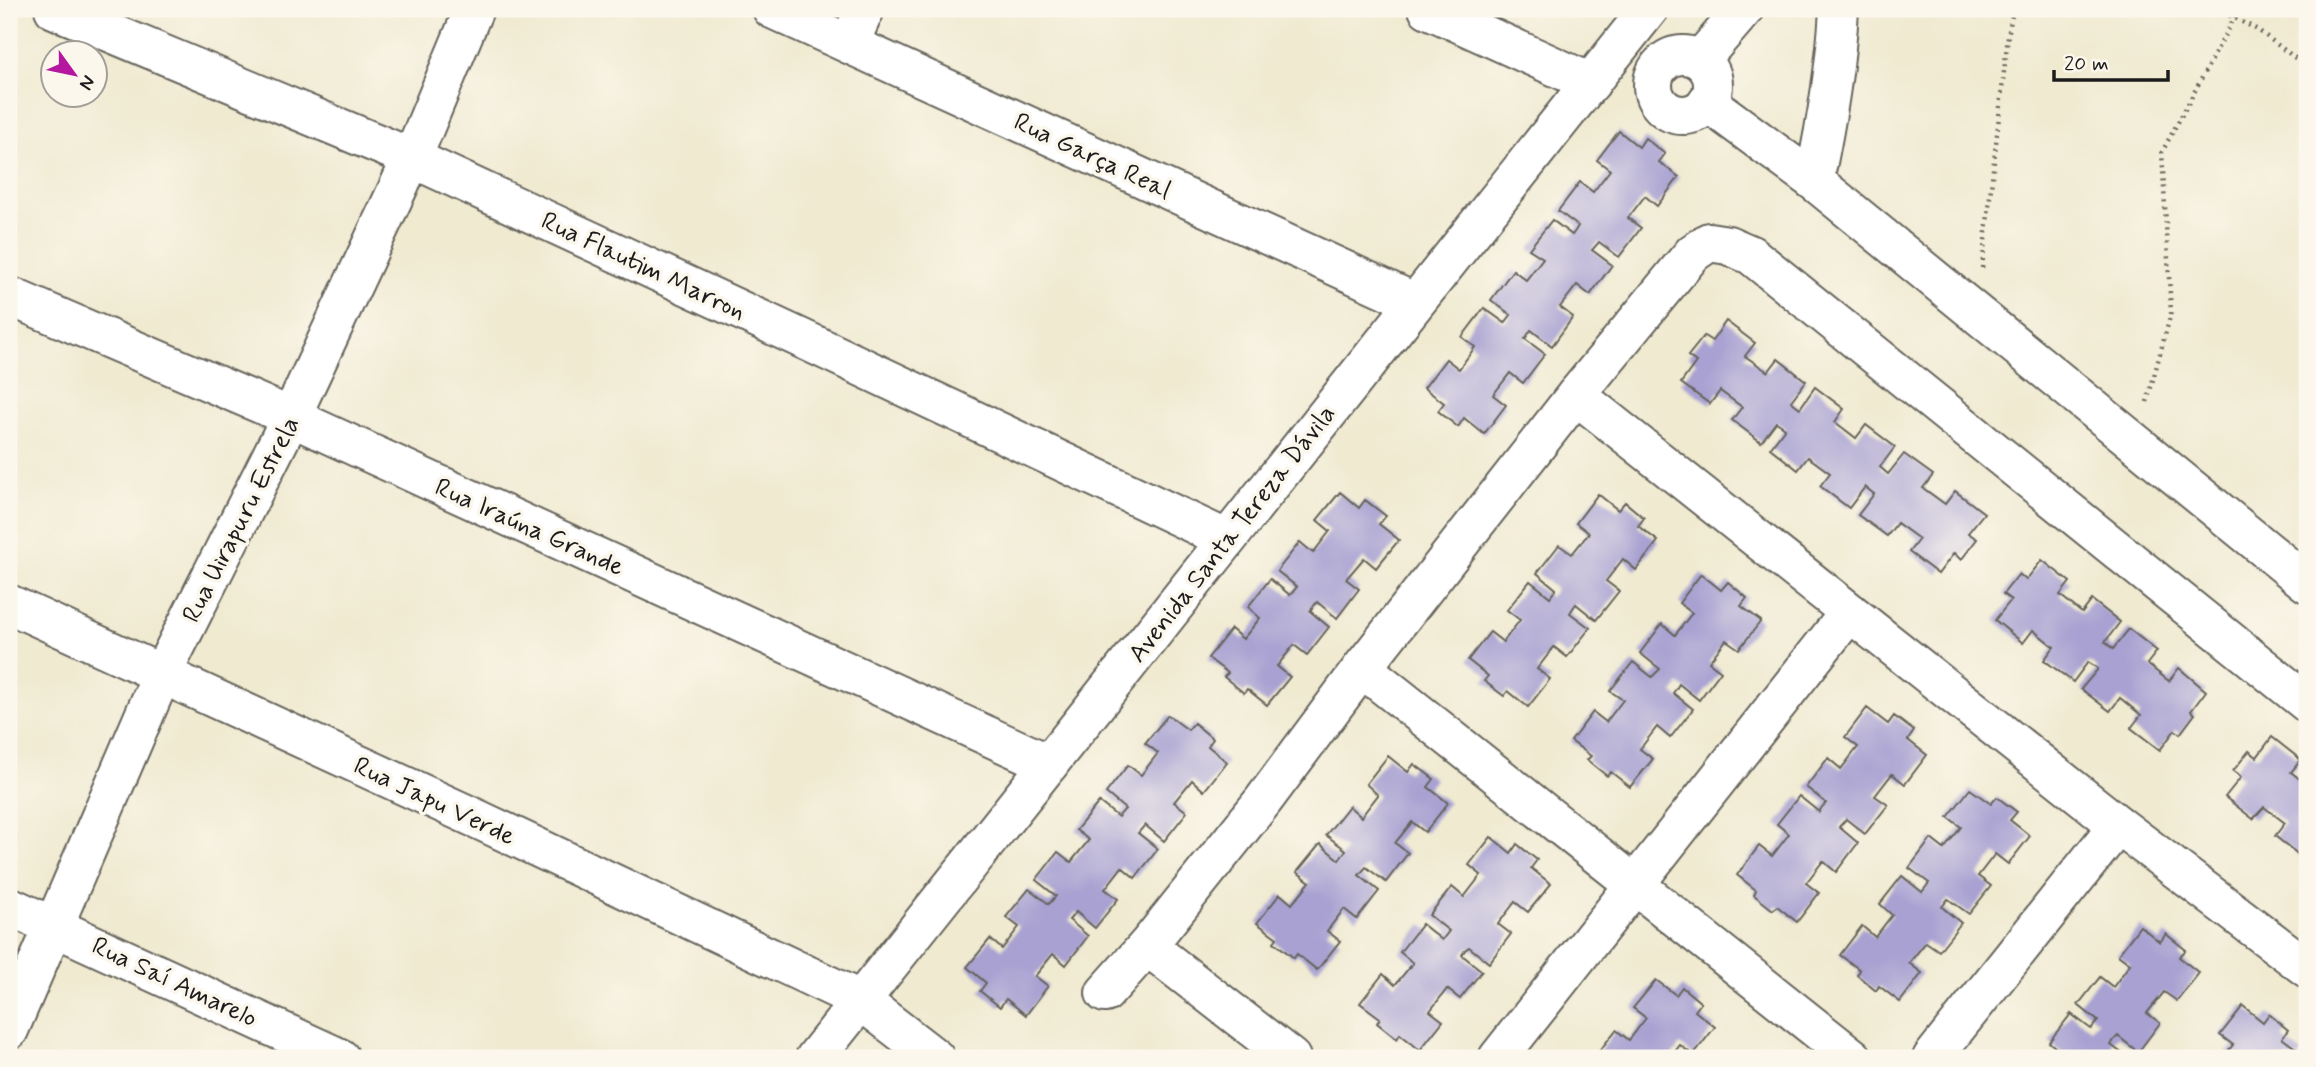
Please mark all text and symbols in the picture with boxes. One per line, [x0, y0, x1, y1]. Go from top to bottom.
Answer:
north arrow [38, 38, 108, 108]
scale bar [2054, 38, 2167, 82]
text: 20 m [2064, 50, 2109, 78]
text: N [73, 70, 101, 95]
street label: Rua Garça Real [1008, 105, 1176, 208]
street label: Rua Flautim Marron [535, 204, 751, 329]
street label: Avenida Santa Tereza Dávila [1121, 398, 1344, 670]
street label: Rua Uirapuru Estrela [175, 411, 308, 629]
street label: Rua Iraúna Grande [429, 471, 629, 585]
street label: Rua Japu Verde [348, 749, 521, 854]
street label: Rua Saí Amarelo [86, 930, 262, 1036]

